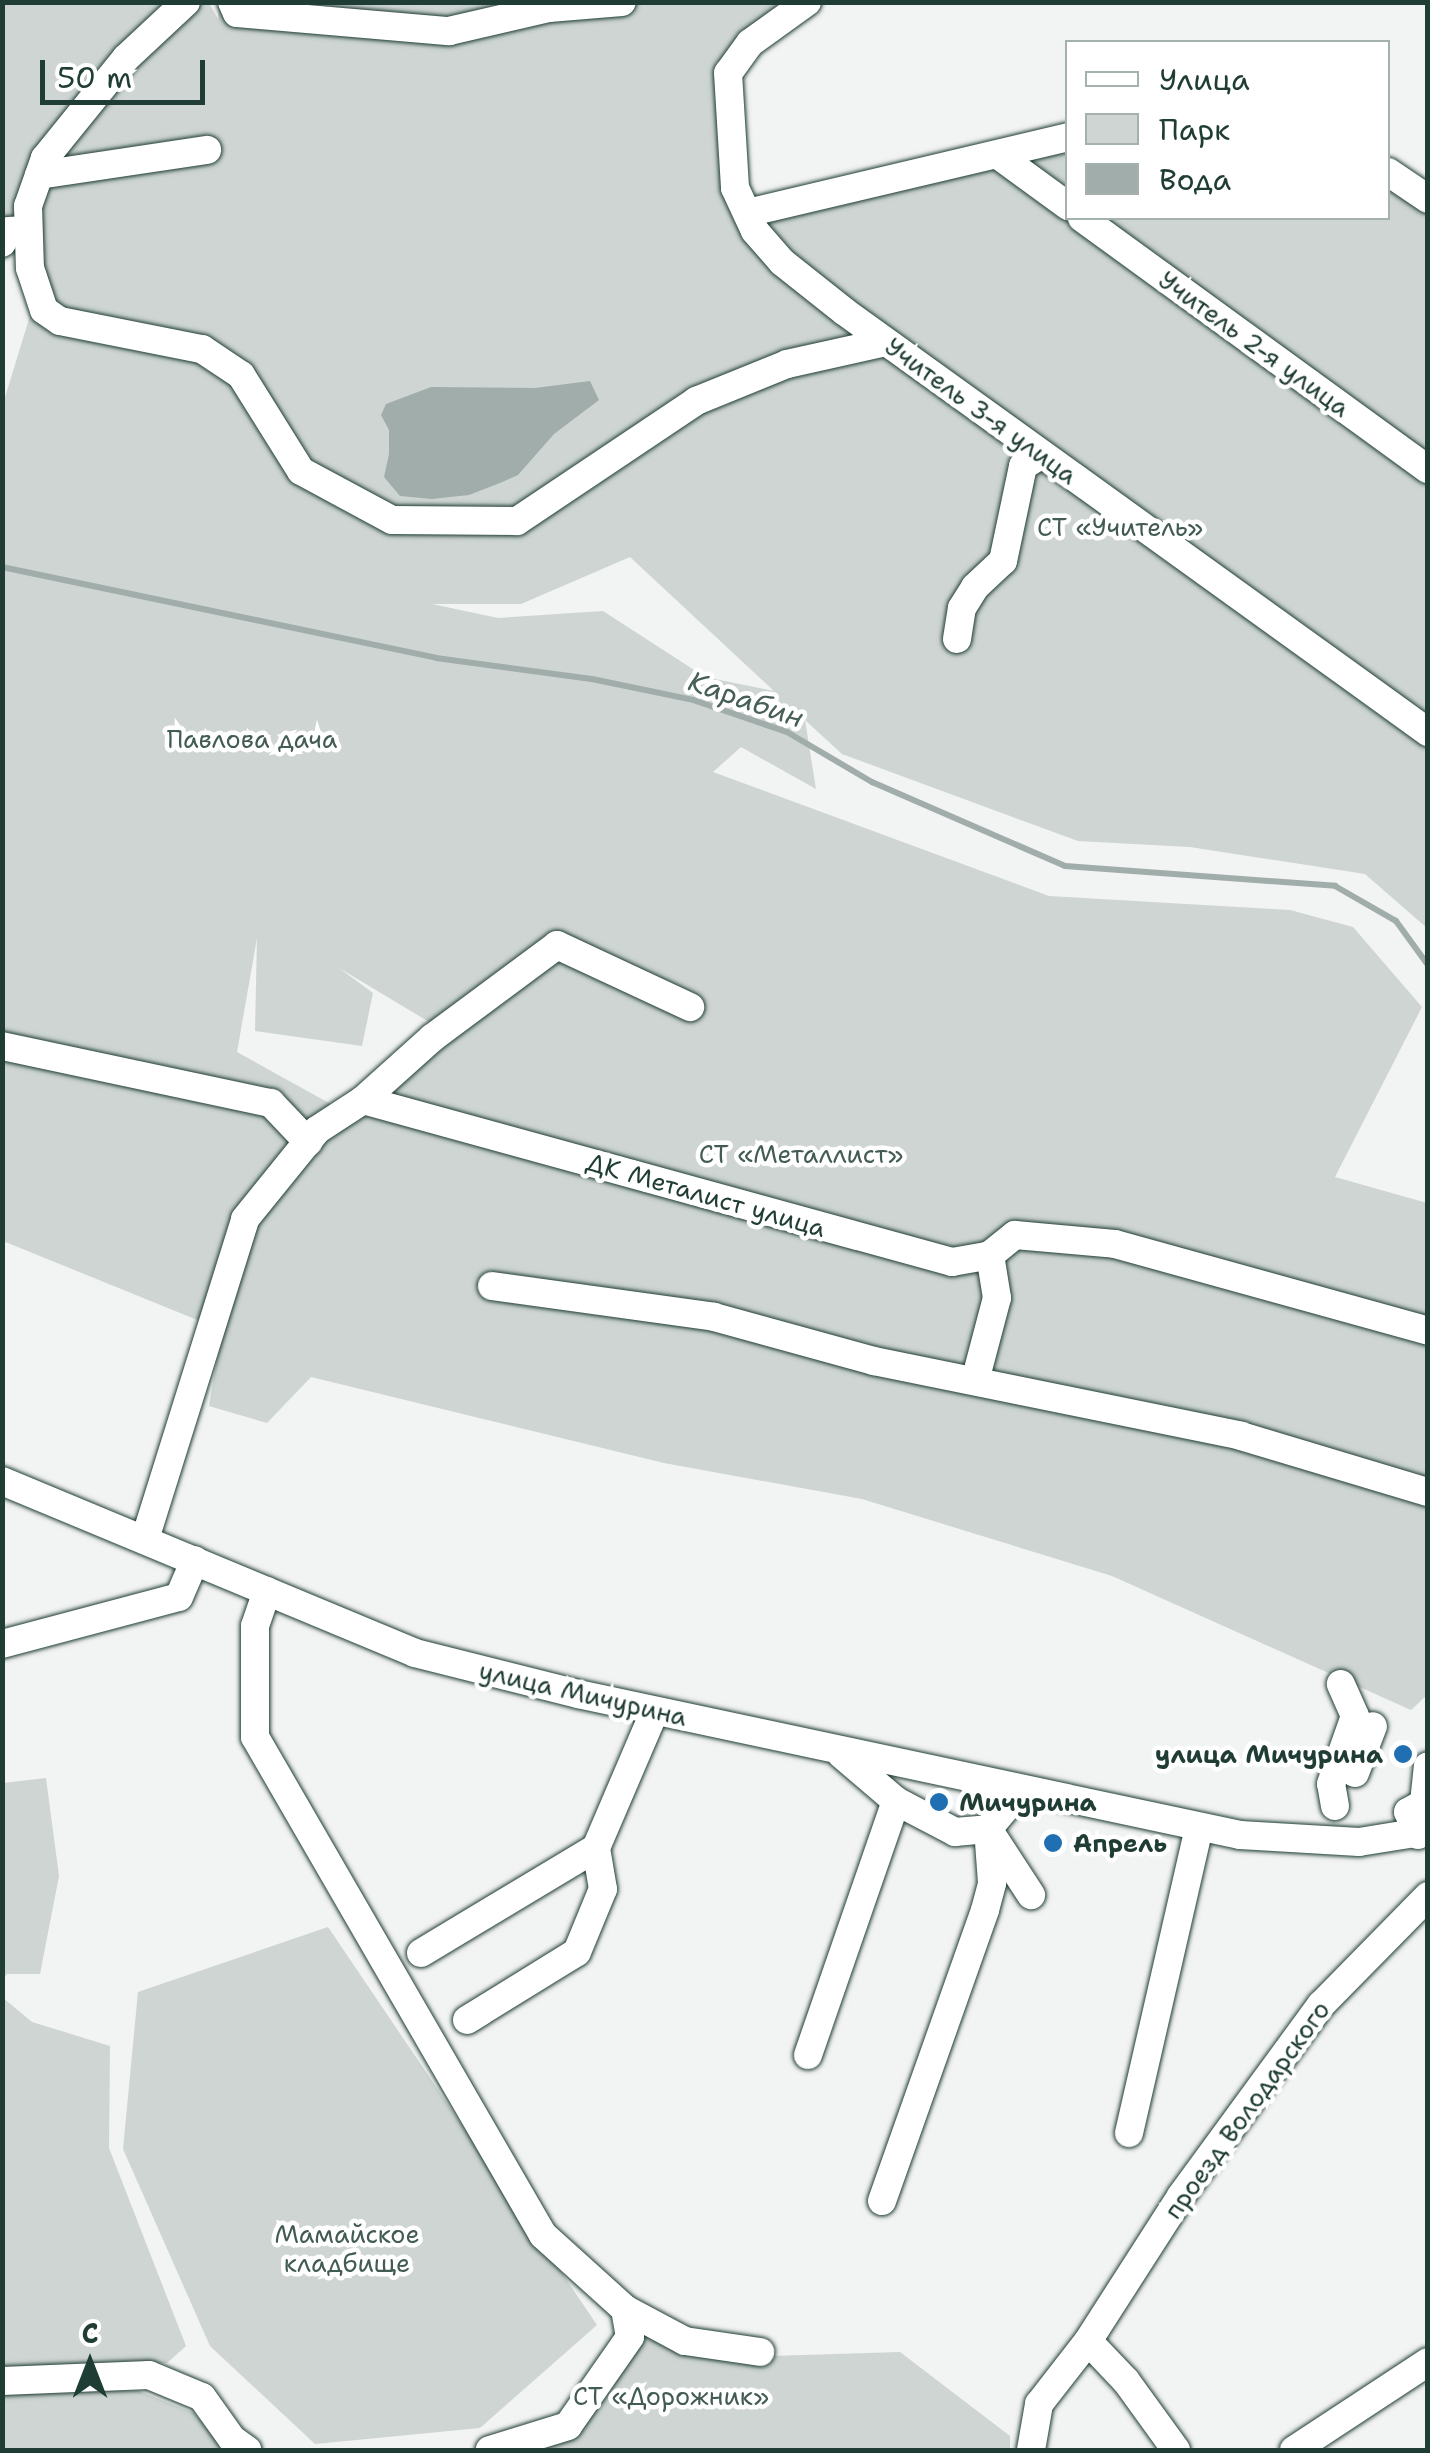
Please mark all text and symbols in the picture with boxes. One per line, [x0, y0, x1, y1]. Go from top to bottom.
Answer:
scale bar [45, 40, 210, 102]
legend [1065, 40, 1390, 220]
text: 50 m [57, 57, 132, 98]
text: Улица [1159, 59, 1250, 100]
text: Парк [1159, 109, 1230, 150]
text: Вода [1159, 159, 1231, 200]
street label: Учитель 2-я улица [1153, 265, 1355, 423]
street label: Учитель 3-я улица [879, 331, 1083, 491]
park label: СТ «Учитель» [1037, 512, 1203, 542]
water label: Карабин [684, 664, 808, 734]
park label: Павлова дача [167, 724, 337, 754]
park label: СТ «Металлист» [699, 1139, 903, 1169]
street label: ДК Металист улица [583, 1146, 829, 1244]
street label: улица Мичурина [476, 1655, 690, 1733]
place label: улица Мичурина [1155, 1739, 1383, 1769]
marker: улица Мичурина [1392, 1743, 1414, 1765]
place label: Мичурина [959, 1787, 1097, 1817]
marker: Мичурина [928, 1791, 950, 1813]
place label: Апрель [1073, 1828, 1167, 1858]
marker: Апрель [1042, 1832, 1064, 1854]
street label: проезд Володарского [1158, 1995, 1336, 2225]
park label: Мамайское кладбище [274, 2220, 420, 2279]
north arrow [40, 2313, 140, 2413]
text: С [81, 2314, 99, 2352]
park label: СТ «Дорожник» [573, 2381, 769, 2411]

